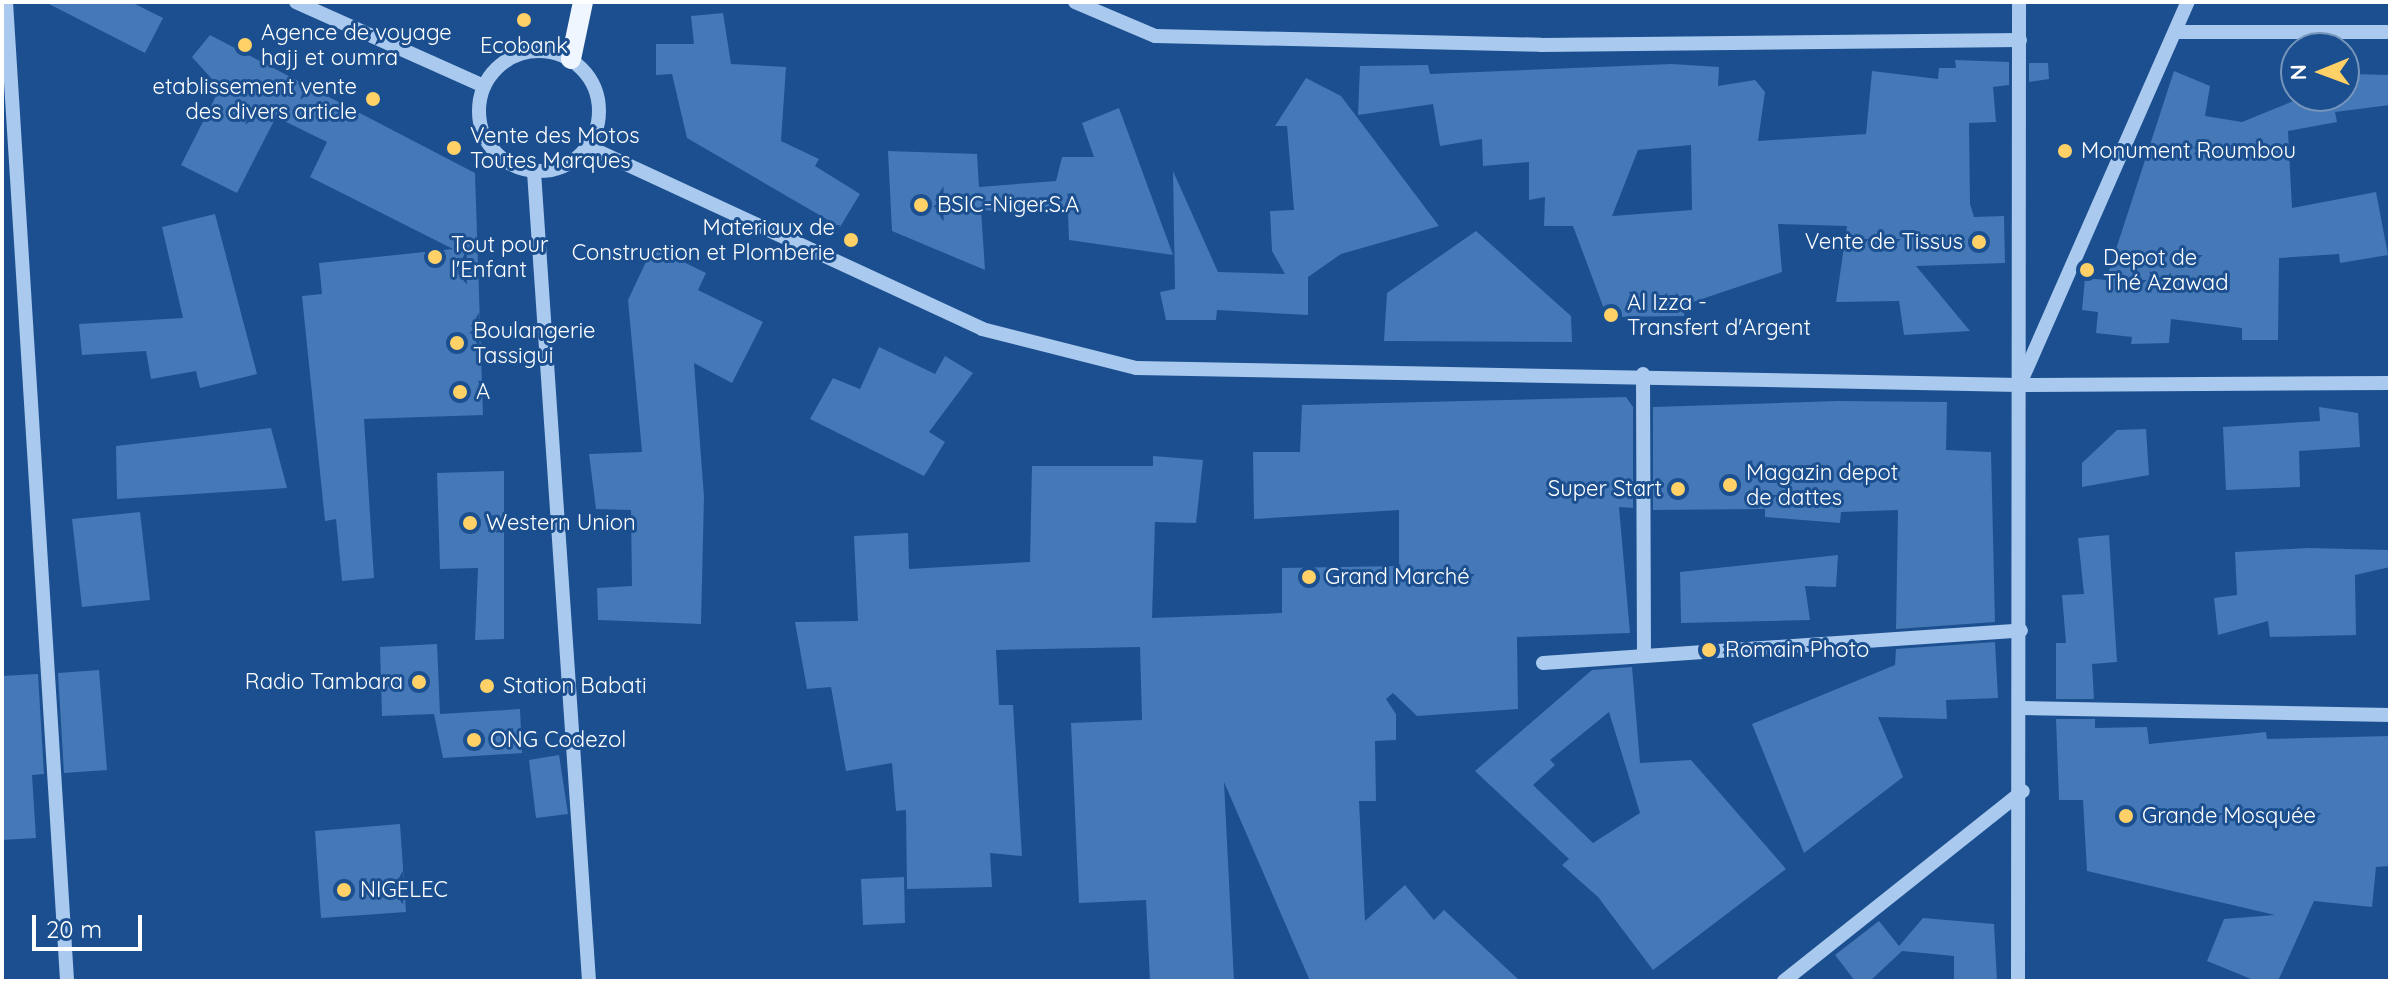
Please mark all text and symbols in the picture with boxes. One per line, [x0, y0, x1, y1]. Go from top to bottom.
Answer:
marker: Ecobank [515, 11, 533, 29]
place label: Agence de voyage hajj et oumra [261, 19, 452, 70]
north arrow [2280, 32, 2360, 112]
place label: Ecobank [480, 33, 568, 59]
marker: Agence de voyage hajj et oumra [236, 36, 254, 54]
text: N [2284, 64, 2312, 81]
place label: etablissement vente des divers article [152, 73, 357, 124]
marker: etablissement vente des divers article [364, 90, 382, 108]
place label: Vente des Motos Toutes Marques [470, 122, 640, 174]
place label: Monument Roumbou [2081, 138, 2296, 164]
marker: Vente des Motos Toutes Marques [445, 139, 463, 157]
marker: Monument Roumbou [2056, 142, 2074, 160]
place label: BSIC-Niger.S.A [937, 192, 1079, 218]
marker: BSIC-Niger.S.A [912, 196, 930, 214]
place label: Materiaux de Construction et Plomberie [572, 214, 835, 266]
place label: Vente de Tissus [1805, 229, 1963, 255]
place label: Tout pour l'Enfant [451, 231, 549, 282]
marker: Materiaux de Construction et Plomberie [842, 231, 860, 249]
marker: Vente de Tissus [1970, 233, 1988, 251]
place label: Depot de Thé Azawad [2103, 244, 2228, 296]
marker: Tout pour l'Enfant [426, 248, 444, 266]
marker: Depot de Thé Azawad [2078, 261, 2096, 279]
place label: Al Izza - Transfert d'Argent [1627, 289, 1811, 340]
marker: Al Izza - Transfert d'Argent [1602, 306, 1620, 324]
place label: Boulangerie Tassigui [473, 317, 596, 368]
marker: Boulangerie Tassigui [448, 334, 466, 352]
place label: A [476, 379, 490, 405]
marker: A [451, 383, 469, 401]
place label: Magazin depot de dattes [1746, 459, 1898, 510]
place label: Super Start [1548, 476, 1662, 502]
marker: Magazin depot de dattes [1721, 476, 1739, 494]
marker: Super Start [1669, 480, 1687, 498]
place label: Western Union [486, 510, 636, 536]
marker: Western Union [461, 514, 479, 532]
place label: Grand Marché [1325, 564, 1470, 590]
marker: Grand Marché [1300, 568, 1318, 586]
place label: Romain Photo [1725, 637, 1869, 663]
marker: Romain Photo [1700, 641, 1718, 659]
place label: Radio Tambara [245, 669, 403, 695]
marker: Radio Tambara [410, 673, 428, 691]
place label: Station Babati [503, 673, 647, 699]
marker: Station Babati [478, 677, 496, 695]
place label: ONG Codezol [490, 727, 626, 753]
marker: ONG Codezol [465, 731, 483, 749]
place label: Grande Mosquée [2142, 803, 2316, 829]
marker: Grande Mosquée [2117, 807, 2135, 825]
place label: NIGELEC [360, 877, 448, 903]
marker: NIGELEC [335, 881, 353, 899]
scale bar [36, 899, 146, 949]
text: 20 m [46, 914, 102, 944]

